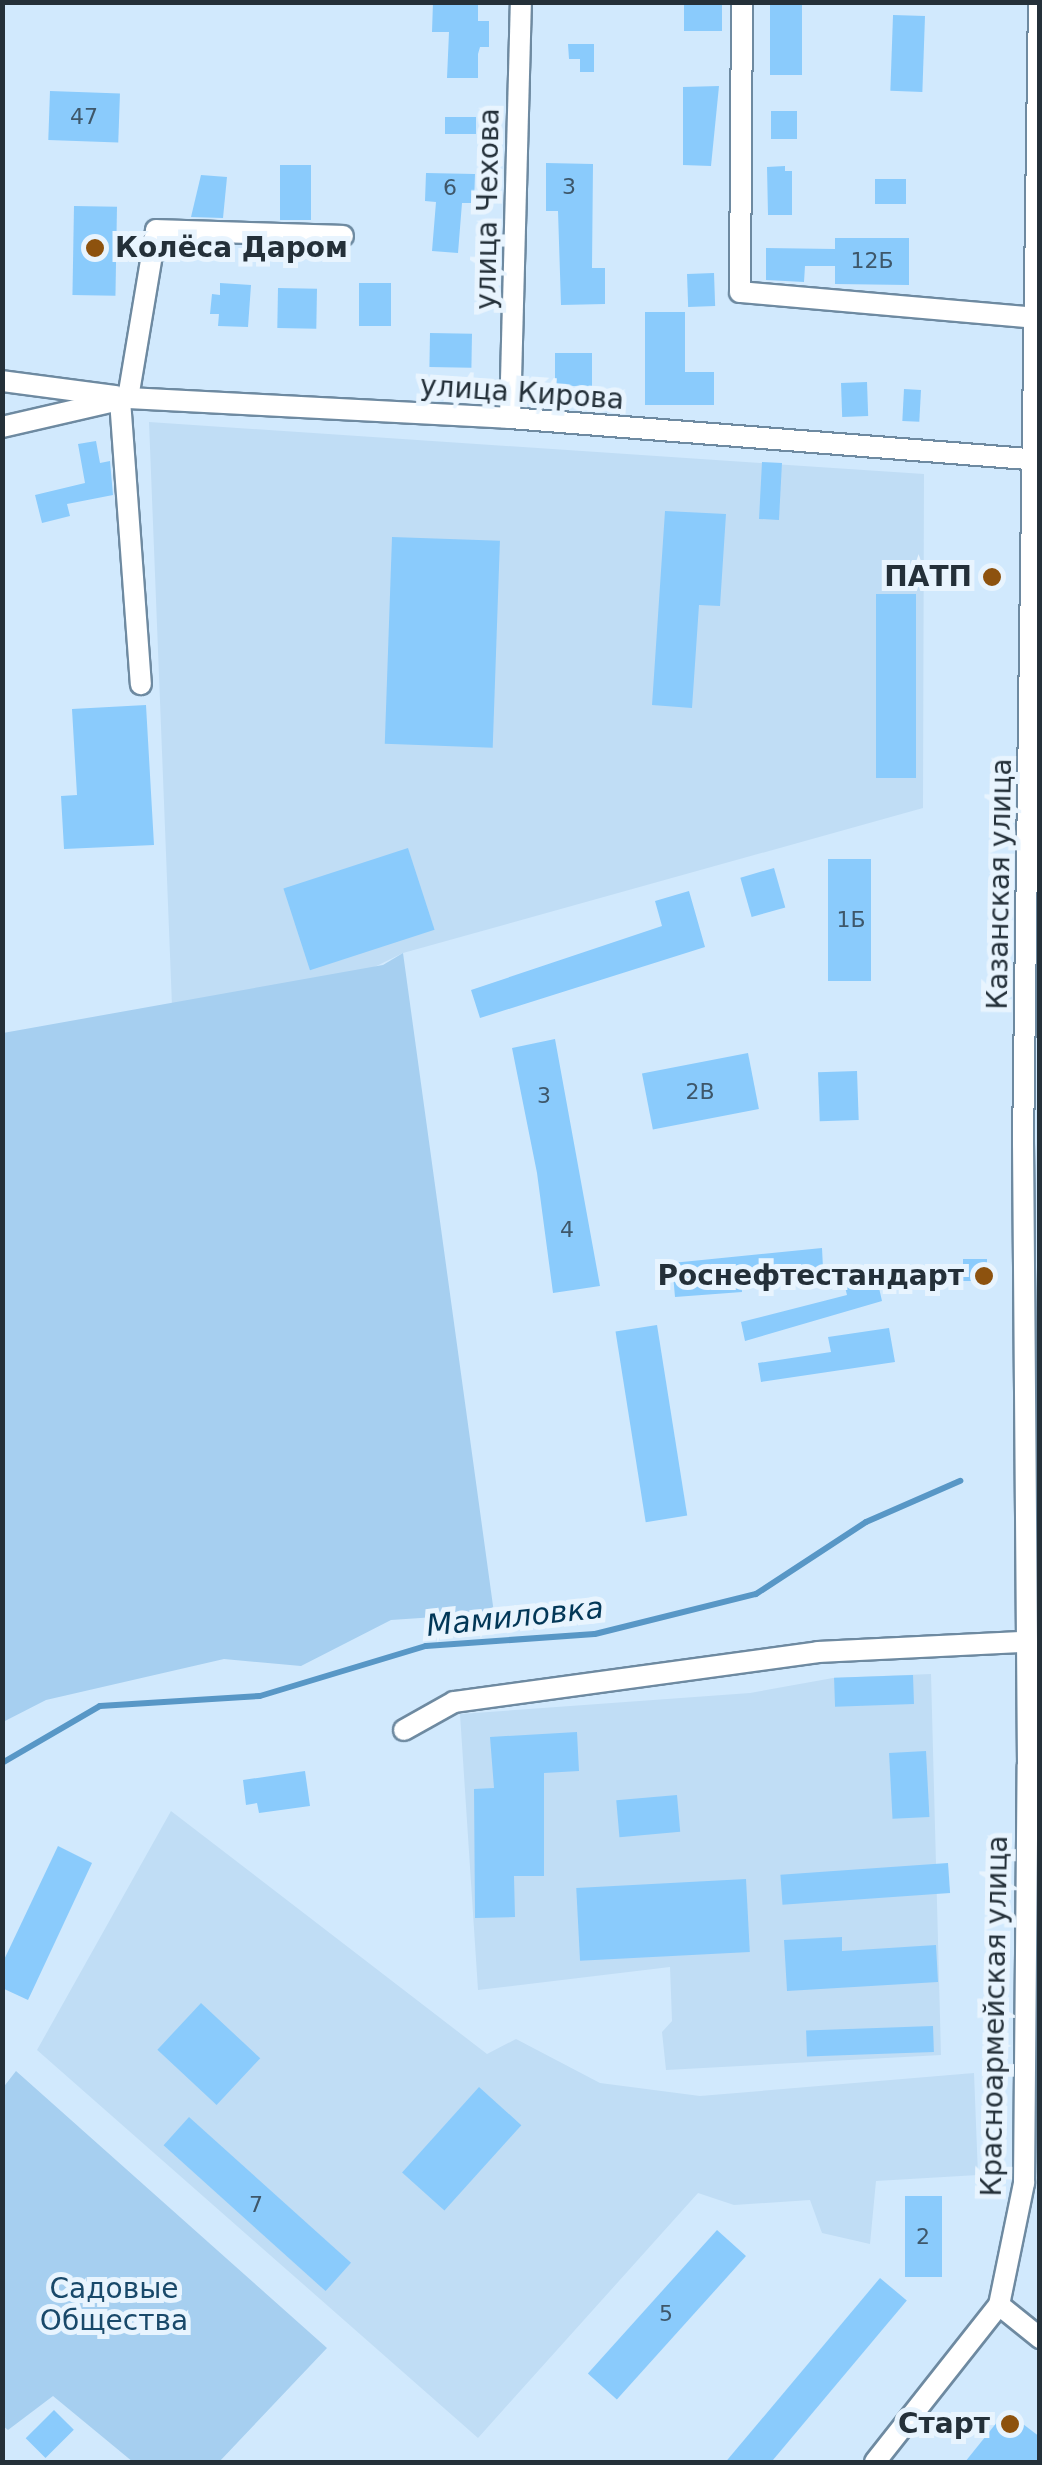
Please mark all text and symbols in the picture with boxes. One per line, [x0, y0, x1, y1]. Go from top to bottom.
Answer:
house number: 47 [70, 104, 98, 130]
street label: улица Чехова [469, 108, 507, 310]
house number: 3 [562, 174, 576, 200]
house number: 6 [443, 175, 457, 201]
place label: Колёса Даром [115, 231, 348, 265]
marker: Колёса Даром [84, 237, 106, 259]
house number: 12Б [850, 248, 894, 274]
street label: улица Кирова [419, 369, 625, 417]
place label: ПАТП [884, 560, 972, 594]
marker: ПАТП [981, 566, 1003, 588]
street label: Казанская улица [981, 758, 1019, 1010]
house number: 1Б [836, 907, 866, 933]
house number: 2В [685, 1079, 715, 1105]
house number: 3 [537, 1083, 551, 1109]
house number: 4 [560, 1217, 574, 1243]
place label: Роснефтестандарт [657, 1259, 964, 1293]
marker: Роснефтестандарт [973, 1265, 995, 1287]
water label: Мамиловка [425, 1590, 605, 1644]
street label: Красноармейская улица [975, 1835, 1015, 2197]
house number: 7 [249, 2192, 263, 2218]
house number: 2 [916, 2224, 930, 2250]
park label: Садовые Общества [40, 2272, 188, 2338]
house number: 5 [659, 2301, 673, 2327]
place label: Старт [898, 2407, 990, 2441]
marker: Старт [999, 2413, 1021, 2435]

